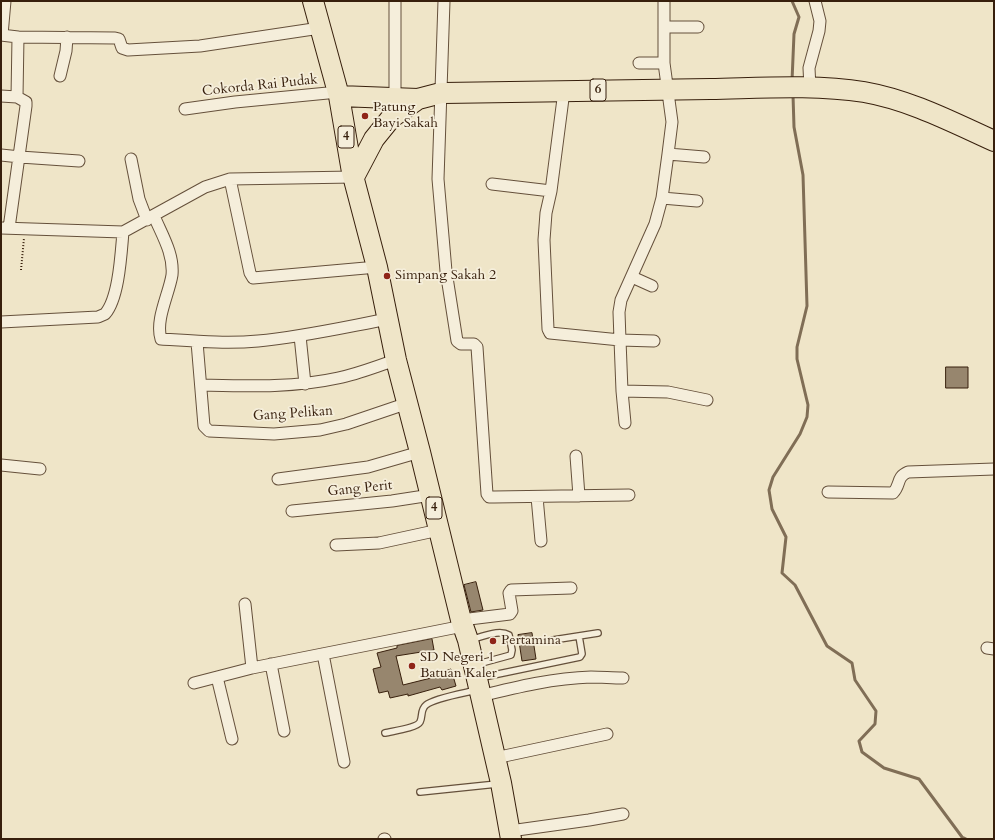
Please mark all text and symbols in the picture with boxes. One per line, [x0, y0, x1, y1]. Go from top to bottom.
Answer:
street label: Cokorda Rai Pudak [201, 72, 319, 100]
road number: 6 [590, 79, 606, 101]
place label: Patung Bayi Sakah [373, 100, 438, 132]
marker: Patung Bayi Sakah [360, 111, 370, 121]
road number: 4 [338, 126, 354, 148]
place label: Simpang Sakah 2 [395, 268, 496, 284]
marker: Simpang Sakah 2 [382, 271, 392, 281]
street label: Gang Pelikan [252, 403, 334, 425]
street label: Gang Perit [327, 477, 393, 501]
road number: 4 [426, 497, 442, 519]
place label: Pertamina [501, 633, 561, 649]
marker: Pertamina [488, 636, 498, 646]
place label: SD Negeri 1 Batuan Kaler [420, 650, 497, 682]
marker: SD Negeri 1 Batuan Kaler [407, 661, 417, 671]

